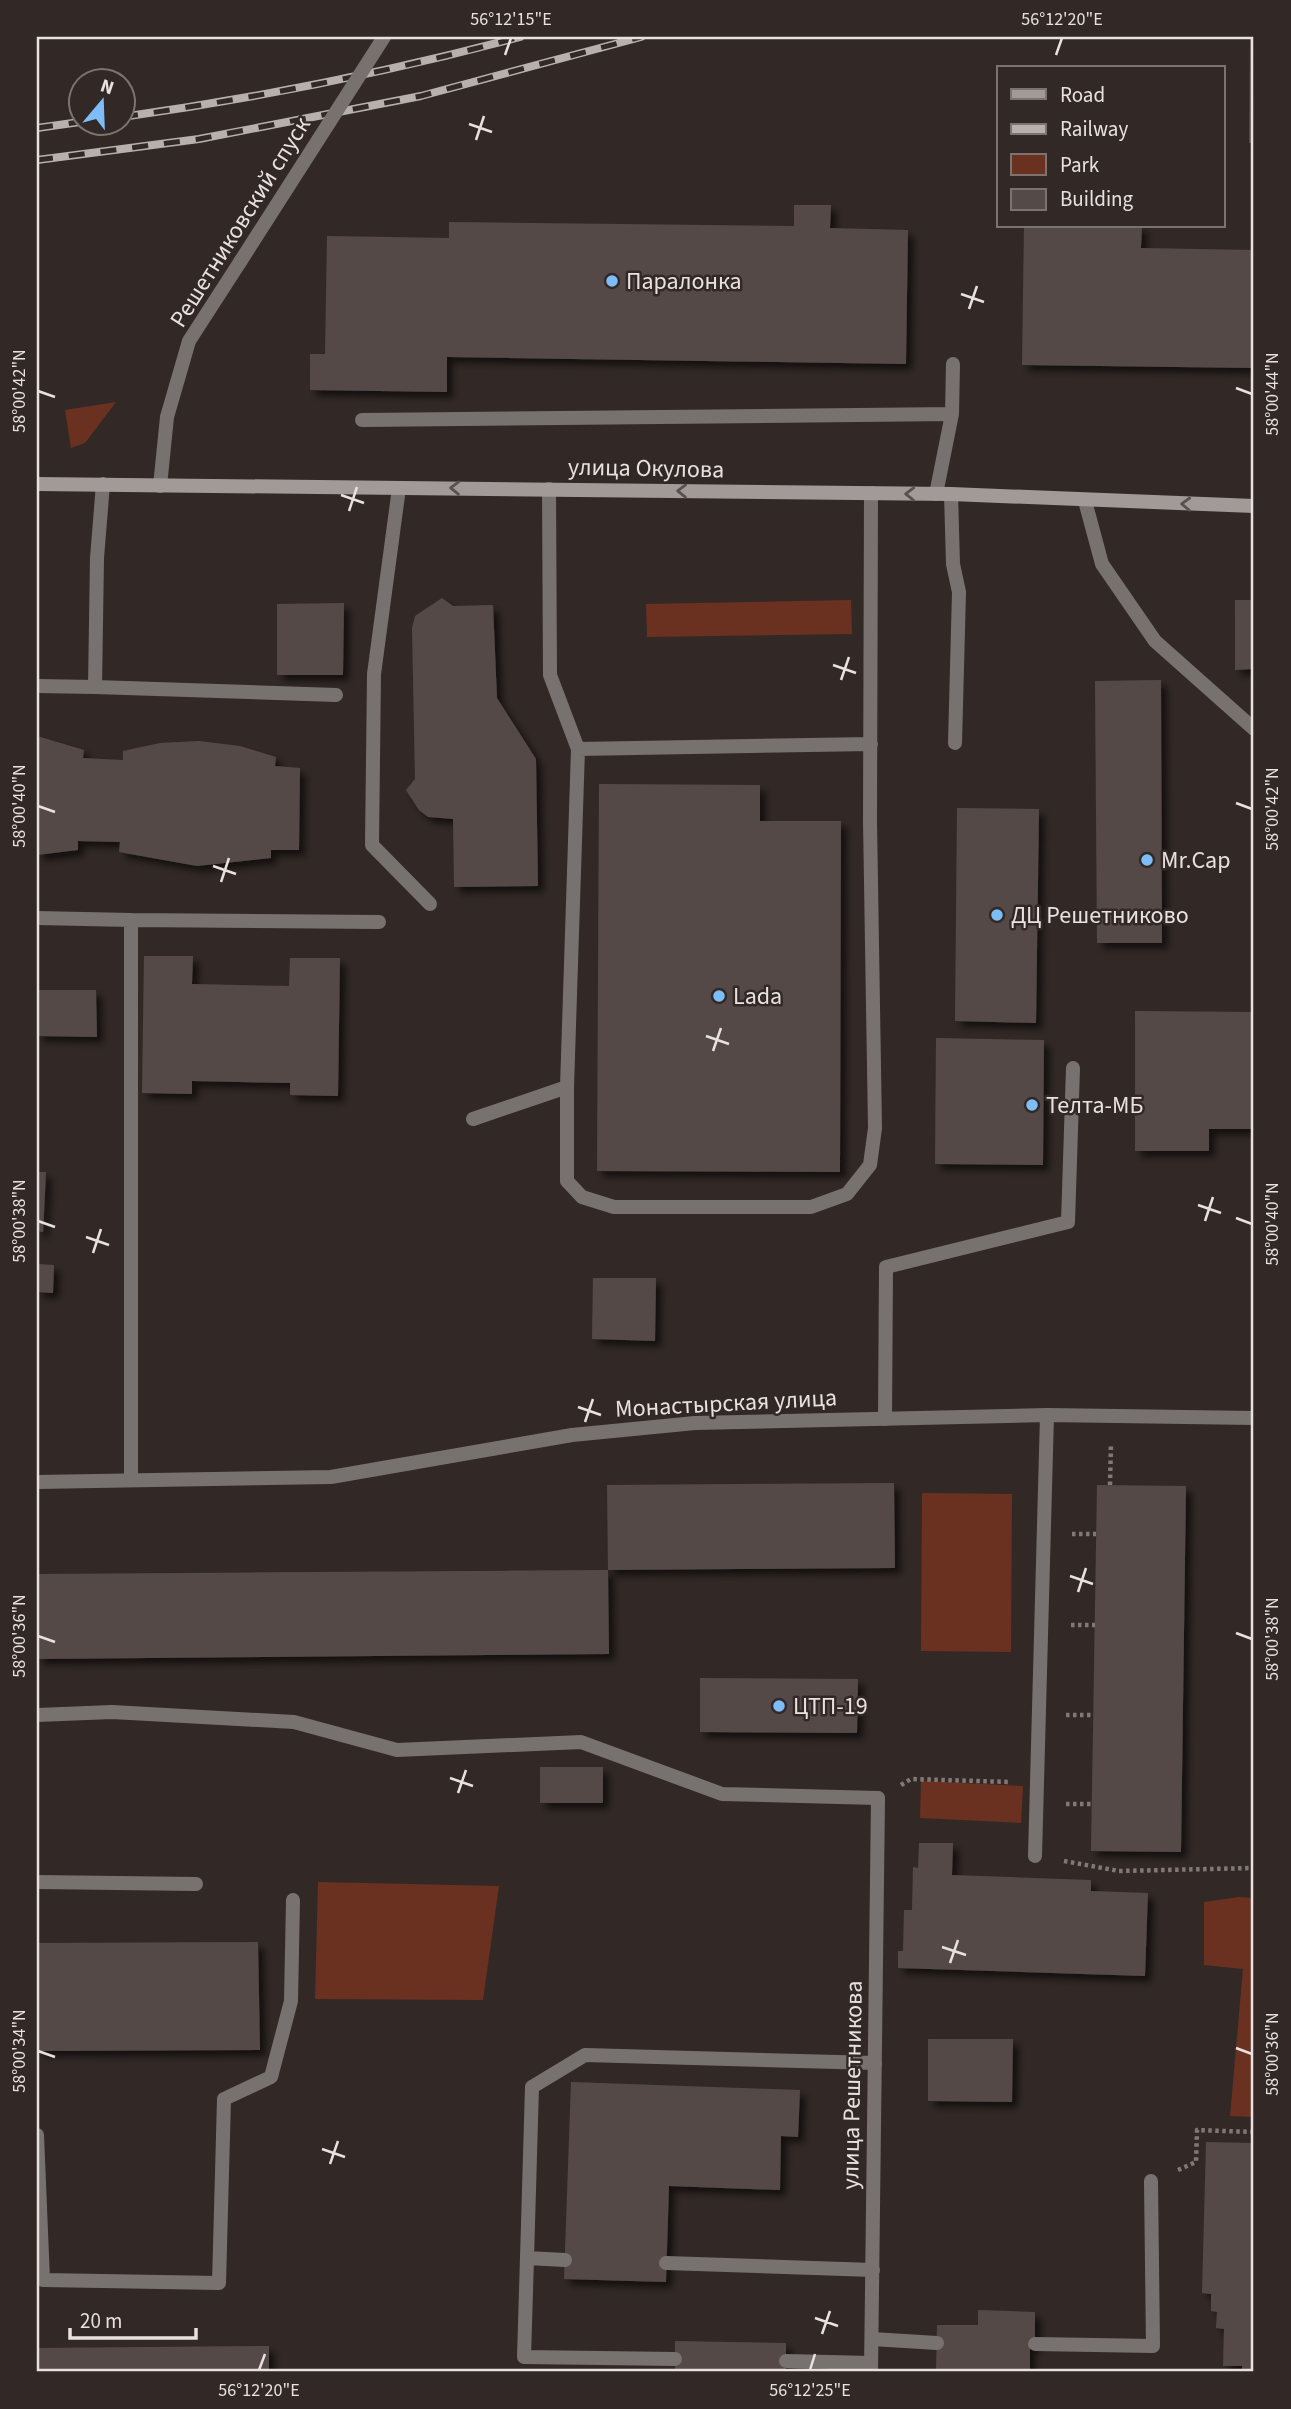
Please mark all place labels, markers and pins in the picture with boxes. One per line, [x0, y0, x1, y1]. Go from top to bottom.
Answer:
place label: Паралонка [626, 264, 742, 299]
marker: Паралонка [604, 273, 620, 289]
place label: Mr.Cap [1161, 843, 1231, 878]
marker: Mr.Cap [1139, 852, 1155, 868]
place label: ДЦ Решетниково [1011, 898, 1189, 933]
marker: ДЦ Решетниково [989, 907, 1005, 923]
place label: Lada [733, 979, 782, 1014]
marker: Lada [711, 988, 727, 1004]
place label: Телта-МБ [1046, 1088, 1143, 1123]
marker: Телта-МБ [1024, 1097, 1040, 1113]
place label: ЦТП-19 [793, 1689, 868, 1724]
marker: ЦТП-19 [771, 1698, 787, 1714]

